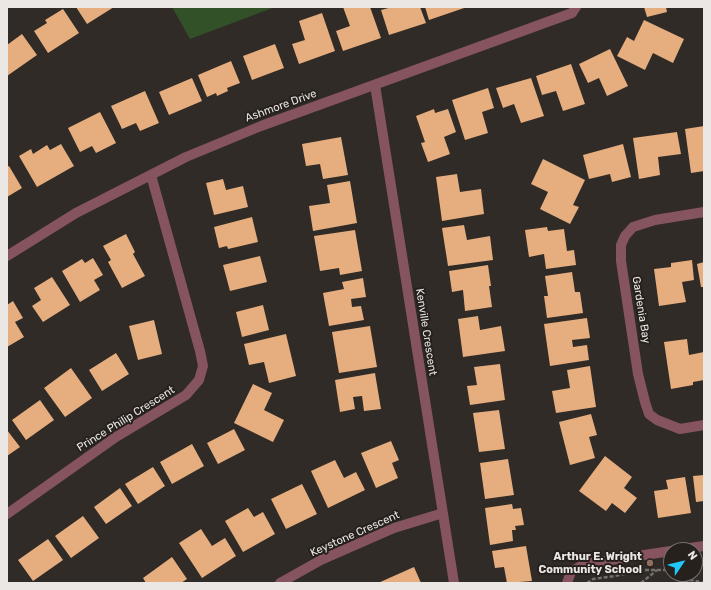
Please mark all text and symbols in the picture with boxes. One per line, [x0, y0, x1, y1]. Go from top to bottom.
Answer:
street label: Ashmore Drive [243, 87, 319, 125]
street label: Gardenia Bay [629, 275, 653, 345]
street label: Kenville Crescent [413, 287, 439, 377]
street label: Prince Philip Crescent [75, 384, 177, 454]
street label: Keystone Crescent [308, 508, 402, 560]
north arrow [663, 542, 703, 582]
text: N [685, 548, 700, 562]
place label: Arthur E. Wright Community School [539, 550, 642, 576]
marker: Arthur E. Wright Community School [645, 558, 655, 568]

